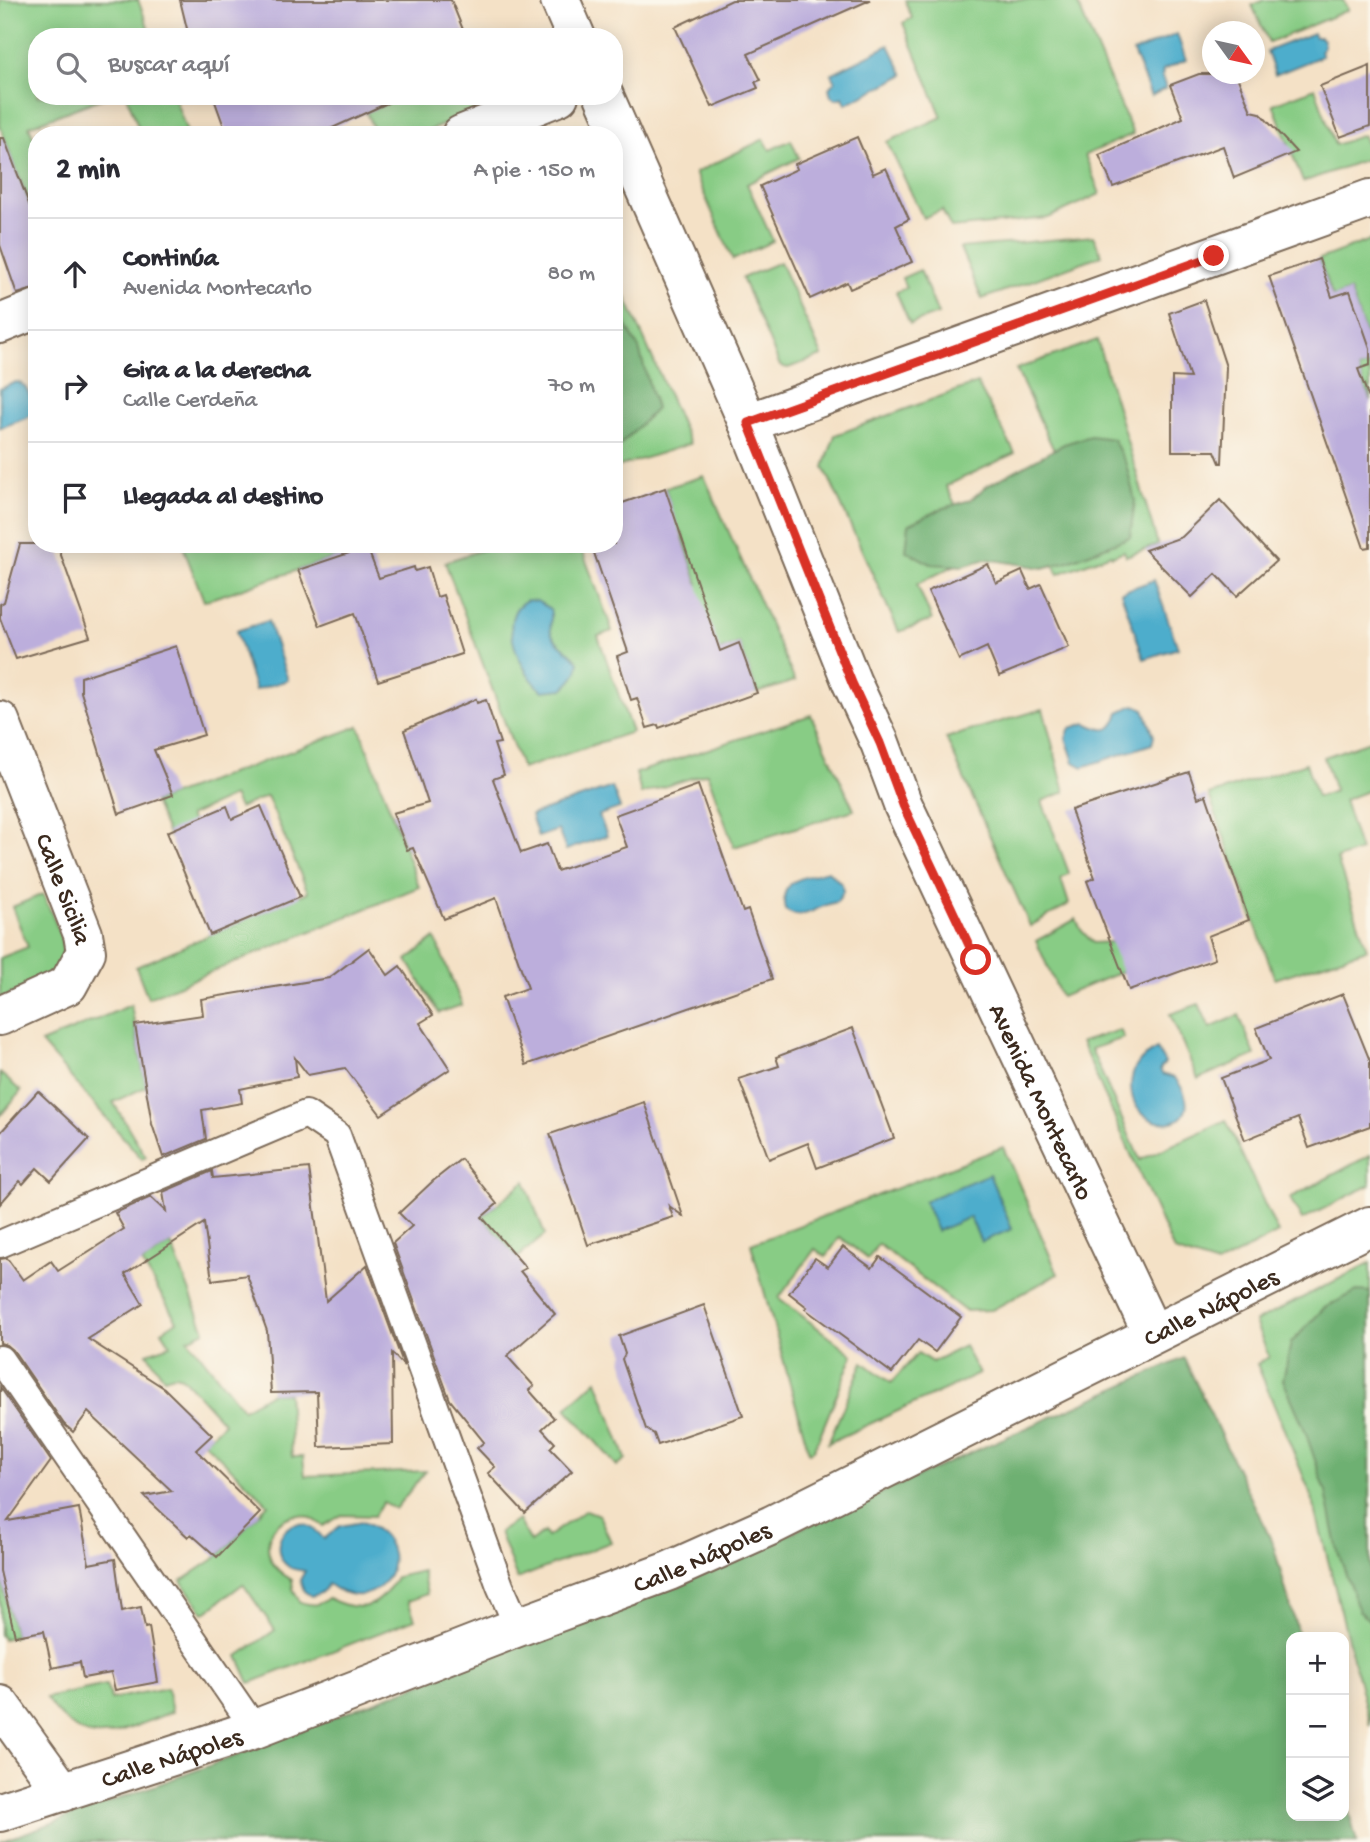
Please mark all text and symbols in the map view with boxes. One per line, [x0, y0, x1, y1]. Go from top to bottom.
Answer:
north arrow [1202, 21, 1265, 84]
search box [28, 28, 623, 105]
icon: search [52, 48, 90, 86]
text: Buscar aquí [108, 51, 230, 82]
text: 2 min [56, 154, 120, 189]
text: A pie · 150 m [473, 158, 595, 185]
route end [1198, 240, 1229, 271]
text: Continúa [123, 245, 218, 276]
icon: ahead [56, 255, 94, 293]
text: 80 m [548, 261, 595, 288]
text: Avenida Montecarlo [123, 276, 312, 303]
text: Gira a la derecha [123, 357, 310, 388]
icon: right [56, 367, 94, 405]
text: 70 m [548, 373, 595, 400]
text: Calle Cerdeña [123, 388, 257, 415]
icon: arrive [56, 479, 94, 517]
text: Llegada al destino [123, 483, 323, 514]
street label: Calle Sicilia [25, 830, 96, 949]
route start [960, 944, 991, 975]
street label: Avenida Montecarlo [979, 1000, 1098, 1206]
street label: Calle Nápoles [1140, 1263, 1286, 1356]
street label: Calle Nápoles [630, 1516, 778, 1603]
map controls [1286, 1632, 1349, 1821]
button: + [1286, 1632, 1349, 1695]
button: − [1286, 1695, 1349, 1758]
street label: Calle Nápoles [98, 1723, 248, 1798]
button: layers [1286, 1758, 1349, 1821]

